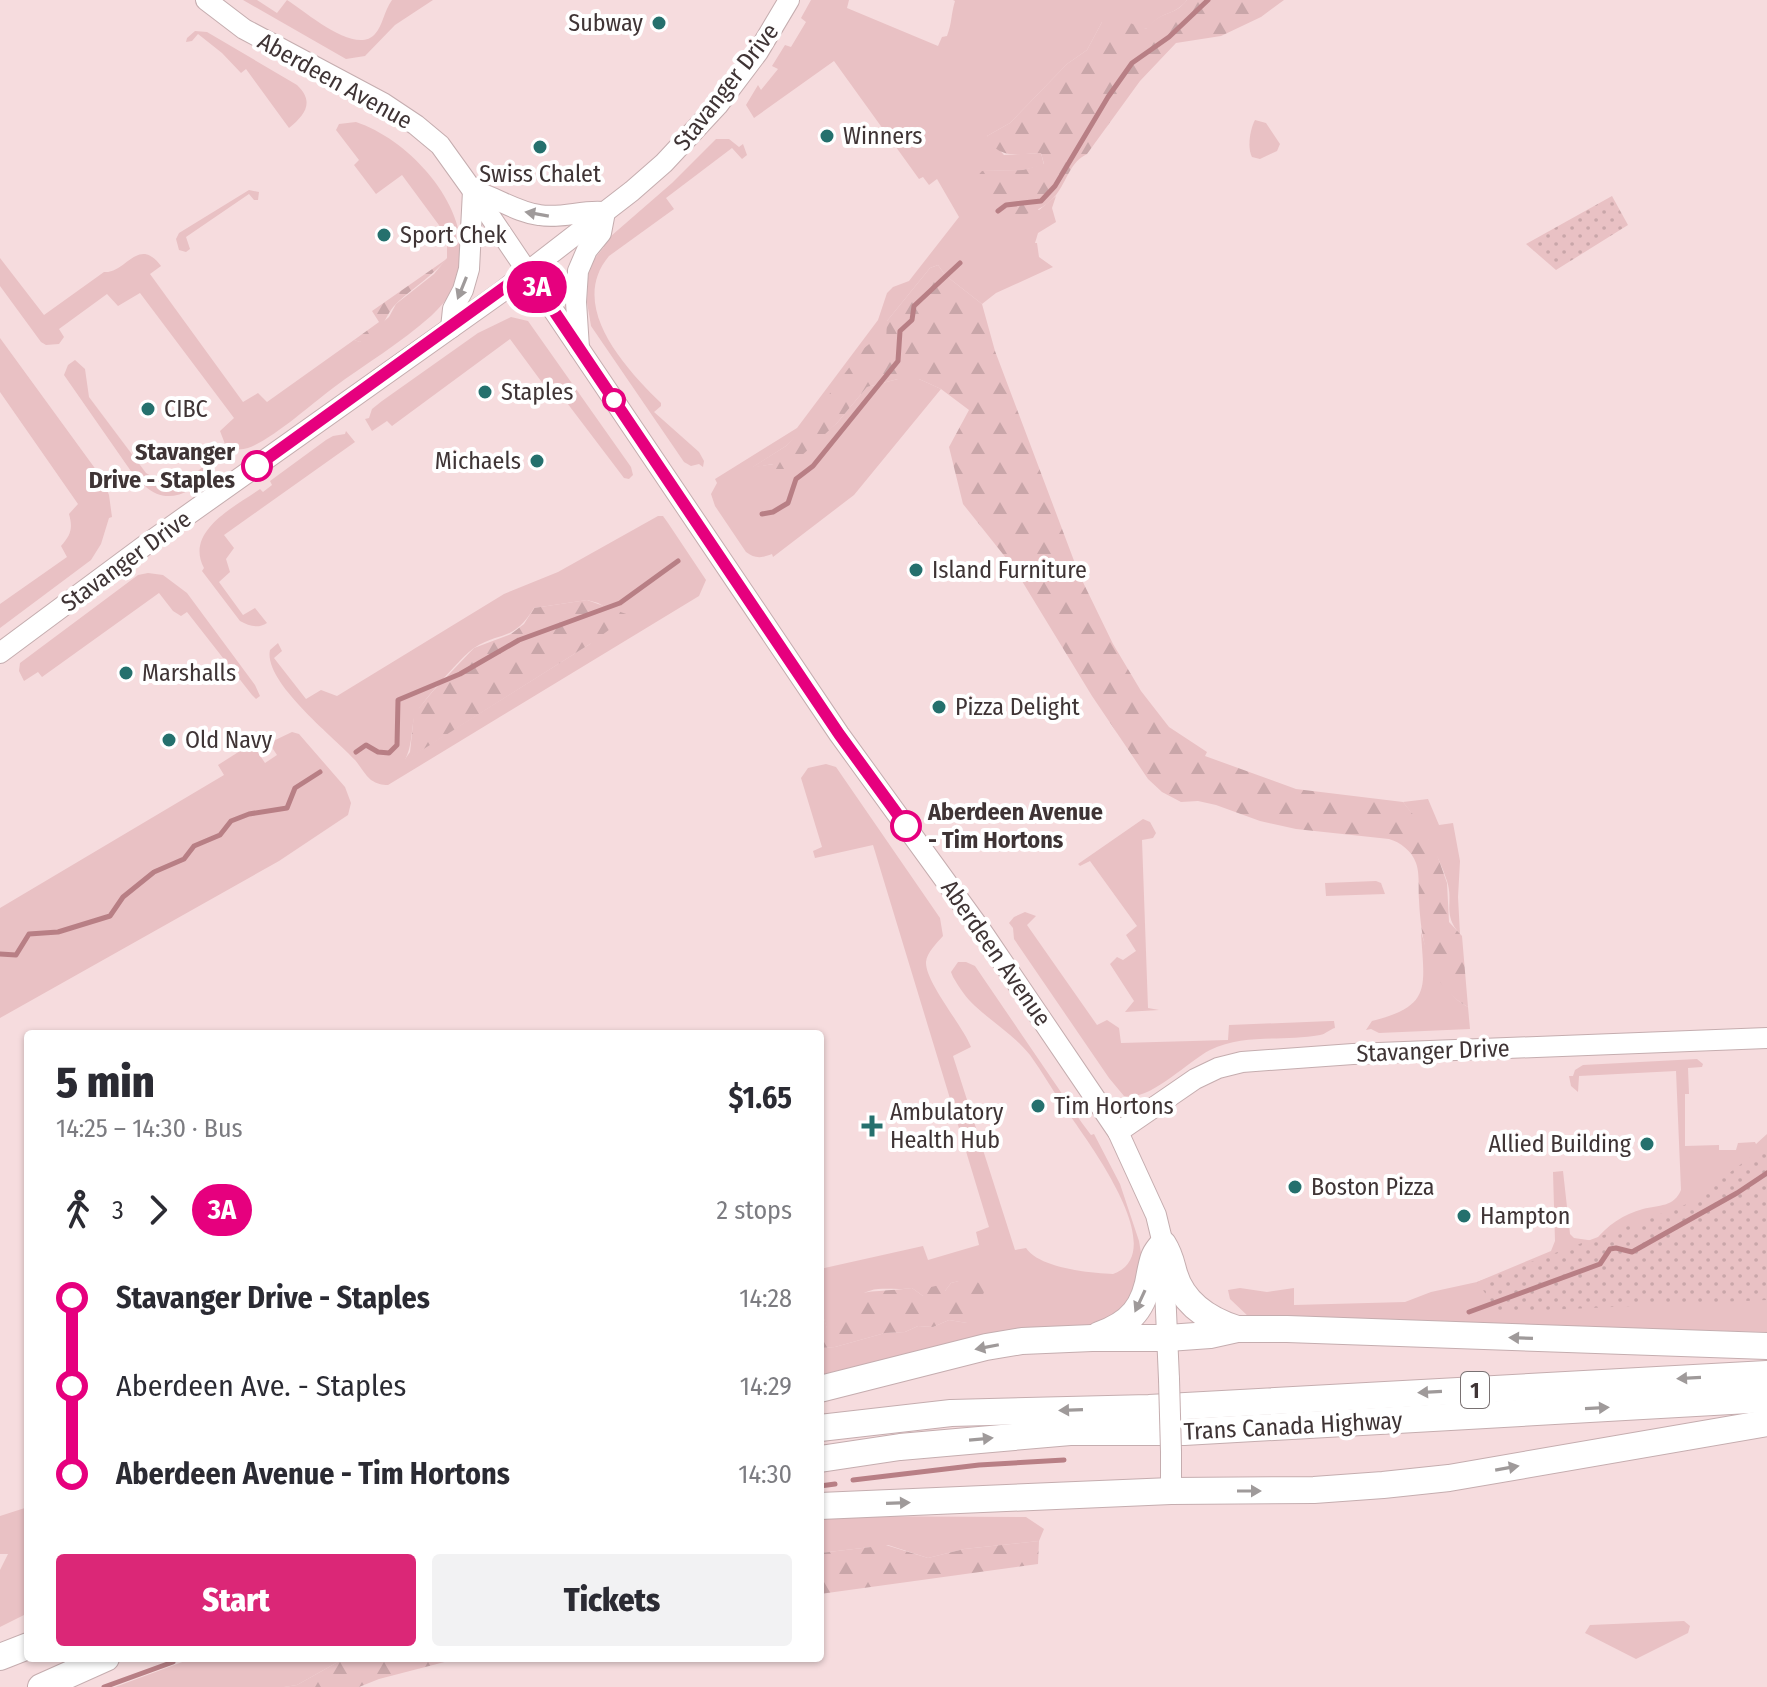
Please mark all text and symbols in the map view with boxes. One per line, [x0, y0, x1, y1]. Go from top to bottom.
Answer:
place label: Subway [568, 9, 643, 37]
marker: Subway [650, 14, 668, 32]
street label: Stavanger Drive [668, 18, 784, 156]
street label: Aberdeen Avenue [253, 27, 417, 135]
place label: Winners [843, 122, 922, 150]
marker: Winners [818, 127, 836, 145]
marker: Swiss Chalet [531, 138, 549, 156]
place label: Swiss Chalet [479, 160, 601, 188]
one-way arrow [525, 207, 550, 220]
place label: Sport Chek [400, 221, 508, 249]
marker: Sport Chek [375, 226, 393, 244]
line badge: 3A [501, 261, 573, 313]
text: 3A [523, 270, 551, 303]
one-way arrow [456, 276, 469, 300]
place label: Staples [501, 378, 573, 406]
marker: Staples [476, 383, 494, 401]
unlabelled marker [603, 389, 625, 411]
place label: CIBC [164, 395, 208, 423]
marker: CIBC [139, 400, 157, 418]
place label: Stavanger Drive - Staples [89, 438, 235, 494]
place label: Michaels [435, 447, 521, 475]
marker: Stavanger Drive - Staples [242, 451, 272, 481]
marker: Michaels [528, 452, 546, 470]
street label: Stavanger Drive [56, 505, 196, 617]
place label: Island Furniture [932, 556, 1087, 584]
marker: Island Furniture [907, 561, 925, 579]
place label: Marshalls [142, 659, 236, 687]
marker: Marshalls [117, 664, 135, 682]
place label: Pizza Delight [955, 693, 1080, 721]
marker: Pizza Delight [930, 698, 948, 716]
place label: Old Navy [185, 726, 272, 754]
marker: Old Navy [160, 731, 178, 749]
place label: Aberdeen Avenue - Tim Hortons [927, 798, 1103, 854]
marker: Aberdeen Avenue - Tim Hortons [891, 811, 921, 841]
street label: Aberdeen Avenue [935, 875, 1057, 1031]
street label: Stavanger Drive [1356, 1034, 1510, 1068]
text: 5 min [56, 1056, 155, 1109]
text: $1.65 [729, 1080, 792, 1116]
place label: Tim Hortons [1054, 1092, 1174, 1120]
marker: Tim Hortons [1029, 1097, 1047, 1115]
place label: Ambulatory Health Hub [890, 1098, 1004, 1154]
text: 14:25 – 14:30 · Bus [56, 1113, 243, 1144]
marker: Ambulatory Health Hub [861, 1115, 883, 1137]
place label: Allied Building [1489, 1130, 1632, 1158]
marker: Allied Building [1638, 1135, 1656, 1153]
place label: Boston Pizza [1311, 1173, 1434, 1201]
marker: Boston Pizza [1286, 1178, 1304, 1196]
icon: walk [56, 1188, 100, 1232]
icon: forward [136, 1188, 180, 1232]
text: 3A [208, 1193, 236, 1226]
text: 3 [112, 1195, 124, 1226]
text: 2 stops [717, 1195, 792, 1226]
place label: Hampton [1480, 1202, 1570, 1230]
marker: Hampton [1455, 1207, 1473, 1225]
text: Stavanger Drive - Staples [116, 1280, 430, 1316]
text: 14:28 [739, 1283, 792, 1314]
one-way arrow [1133, 1290, 1147, 1313]
one-way arrow [1508, 1331, 1533, 1344]
one-way arrow [974, 1341, 999, 1354]
text: Aberdeen Ave. - Staples [116, 1368, 406, 1404]
text: 14:29 [740, 1371, 792, 1402]
road number: 1 [1461, 1372, 1489, 1408]
one-way arrow [1676, 1372, 1701, 1385]
one-way arrow [1417, 1386, 1442, 1399]
one-way arrow [1585, 1402, 1610, 1415]
one-way arrow [1058, 1404, 1083, 1416]
street label: Trans Canada Highway [1183, 1406, 1403, 1446]
one-way arrow [969, 1432, 994, 1445]
text: Aberdeen Avenue - Tim Hortons [116, 1456, 510, 1492]
text: 14:30 [738, 1459, 792, 1490]
one-way arrow [1495, 1461, 1520, 1473]
one-way arrow [1237, 1485, 1262, 1497]
one-way arrow [886, 1497, 911, 1510]
button: Start [56, 1554, 416, 1646]
button: Tickets [432, 1554, 792, 1646]

